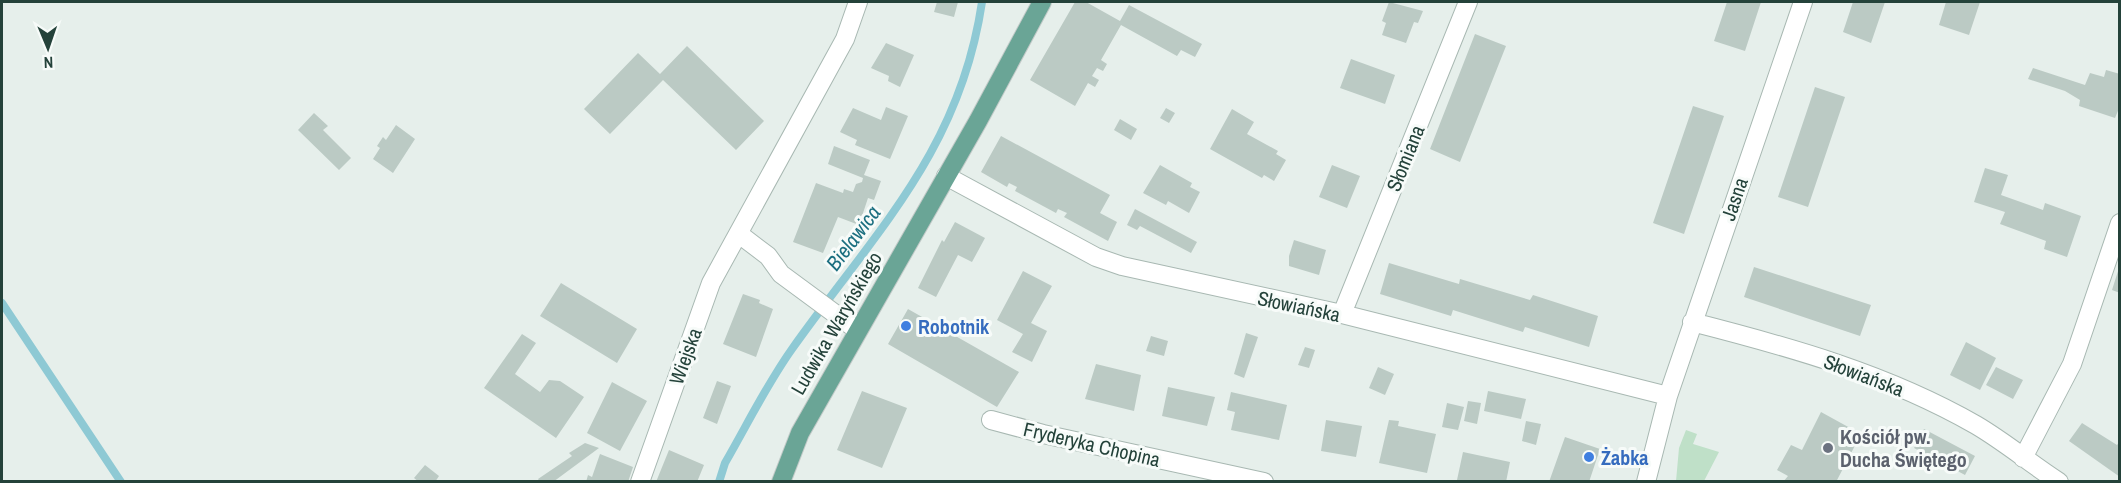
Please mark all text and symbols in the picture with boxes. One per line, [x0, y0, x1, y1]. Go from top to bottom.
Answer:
north arrow [18, 18, 78, 78]
text: N [43, 52, 54, 74]
street label: Słomiana [1380, 121, 1430, 195]
street label: Jasna [1714, 174, 1754, 224]
water label: Bielawica [819, 199, 887, 277]
street label: Ludwika Waryńskiego [784, 247, 888, 399]
street label: Słowiańska [1255, 284, 1343, 328]
place label: Robotnik [918, 313, 990, 340]
marker: Robotnik [899, 319, 913, 333]
street label: Wiejska [662, 324, 708, 388]
street label: Słowiańska [1820, 347, 1908, 403]
street label: Fryderyka Chopina [1021, 415, 1163, 473]
place label: Kościół pw. Ducha Świętego [1840, 423, 1967, 473]
marker: Kościół pw. Ducha Świętego [1821, 441, 1835, 455]
place label: Żabka [1601, 444, 1648, 471]
marker: Żabka [1582, 450, 1596, 464]

